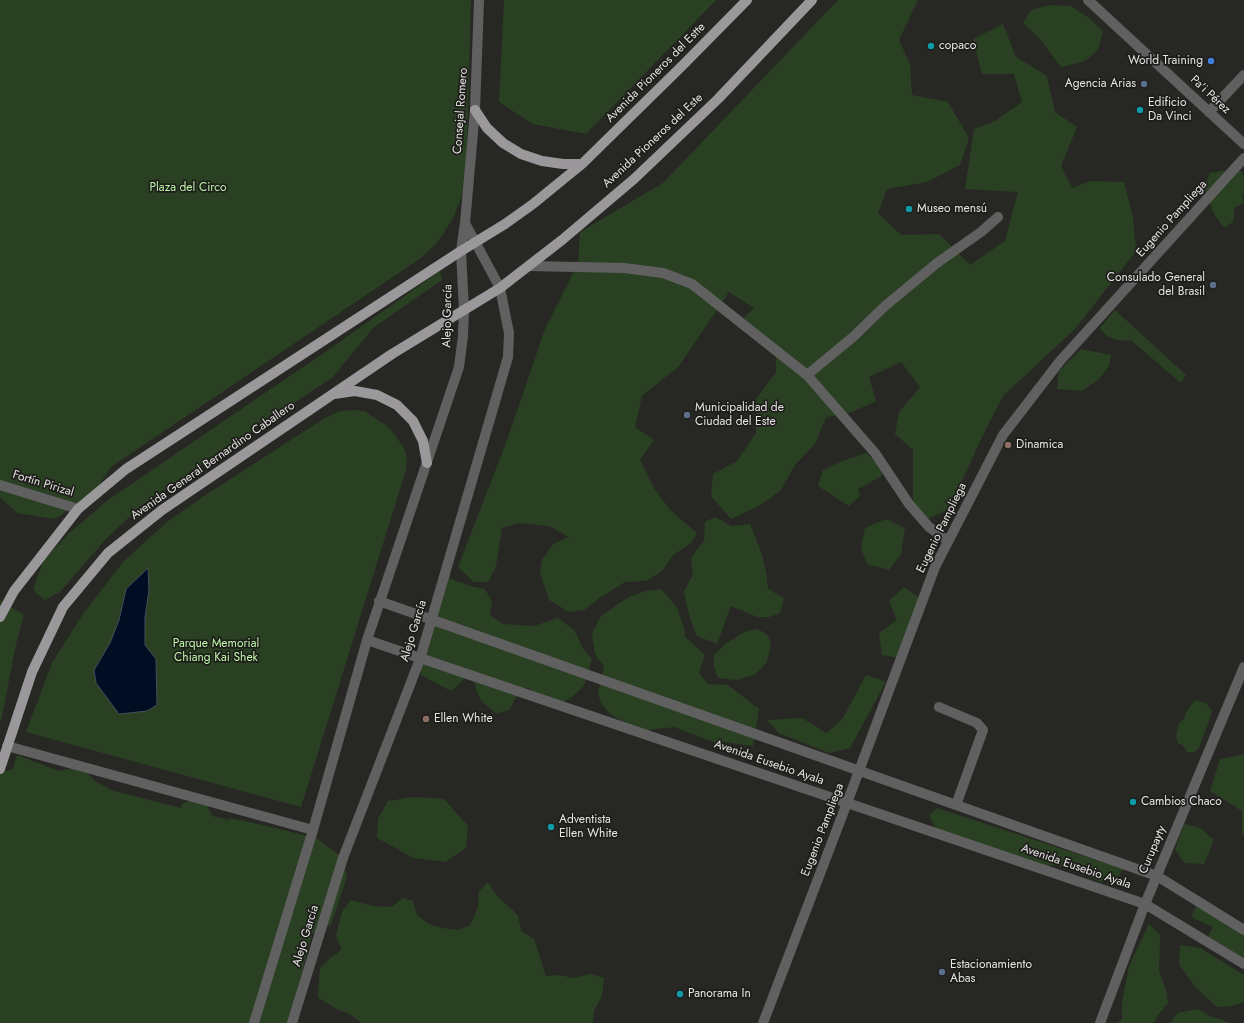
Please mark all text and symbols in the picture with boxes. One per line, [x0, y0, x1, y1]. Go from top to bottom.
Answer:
street label: Avenida Pioneros del Estte [603, 20, 709, 126]
place label: copaco [939, 39, 976, 53]
marker: copaco [926, 41, 936, 51]
place label: World Training [1128, 54, 1203, 68]
marker: World Training [1206, 56, 1216, 66]
street label: Consejal Romero [451, 67, 471, 155]
street label: Pa'i Pérez [1187, 73, 1233, 117]
place label: Agencia Arias [1065, 77, 1136, 91]
marker: Agencia Arias [1139, 79, 1149, 89]
street label: Avenida Pioneros del Este [600, 91, 706, 191]
place label: Edificio Da Vinci [1148, 96, 1192, 124]
marker: Edificio Da Vinci [1135, 105, 1145, 115]
street label: Eugenio Pampliega [1134, 178, 1210, 260]
park label: Plaza del Circo [150, 181, 226, 195]
place label: Museo mensú [917, 202, 987, 216]
marker: Museo mensú [904, 204, 914, 214]
place label: Consulado General del Brasil [1107, 271, 1205, 299]
marker: Consulado General del Brasil [1208, 280, 1218, 290]
street label: Alejo García [440, 284, 456, 348]
street label: Avenida General Bernardino Caballero [128, 399, 298, 523]
place label: Municipalidad de Ciudad del Este [695, 401, 784, 429]
marker: Municipalidad de Ciudad del Este [682, 410, 692, 420]
place label: Dinamica [1016, 438, 1063, 452]
marker: Dinamica [1003, 440, 1013, 450]
street label: Fortín Pirizal [11, 468, 75, 500]
street label: Eugenio Pampliega [914, 481, 970, 575]
street label: Alejo García [398, 598, 430, 664]
park label: Parque Memorial Chiang Kai Shek [173, 637, 259, 665]
place label: Ellen White [434, 712, 493, 726]
marker: Ellen White [421, 714, 431, 724]
street label: Avenida Eusebio Ayala [712, 737, 826, 789]
street label: Eugenio Pampliega [799, 782, 847, 878]
place label: Cambios Chaco [1141, 795, 1222, 809]
marker: Cambios Chaco [1128, 797, 1138, 807]
place label: Adventista Ellen White [559, 813, 618, 841]
marker: Adventista Ellen White [546, 822, 556, 832]
street label: Curupayty [1136, 824, 1170, 876]
street label: Avenida Eusebio Ayala [1019, 841, 1133, 893]
street label: Alejo García [290, 903, 322, 969]
place label: Estacionamiento Abas [950, 958, 1032, 986]
marker: Estacionamiento Abas [937, 967, 947, 977]
place label: Panorama In [688, 987, 751, 1001]
marker: Panorama In [675, 989, 685, 999]

